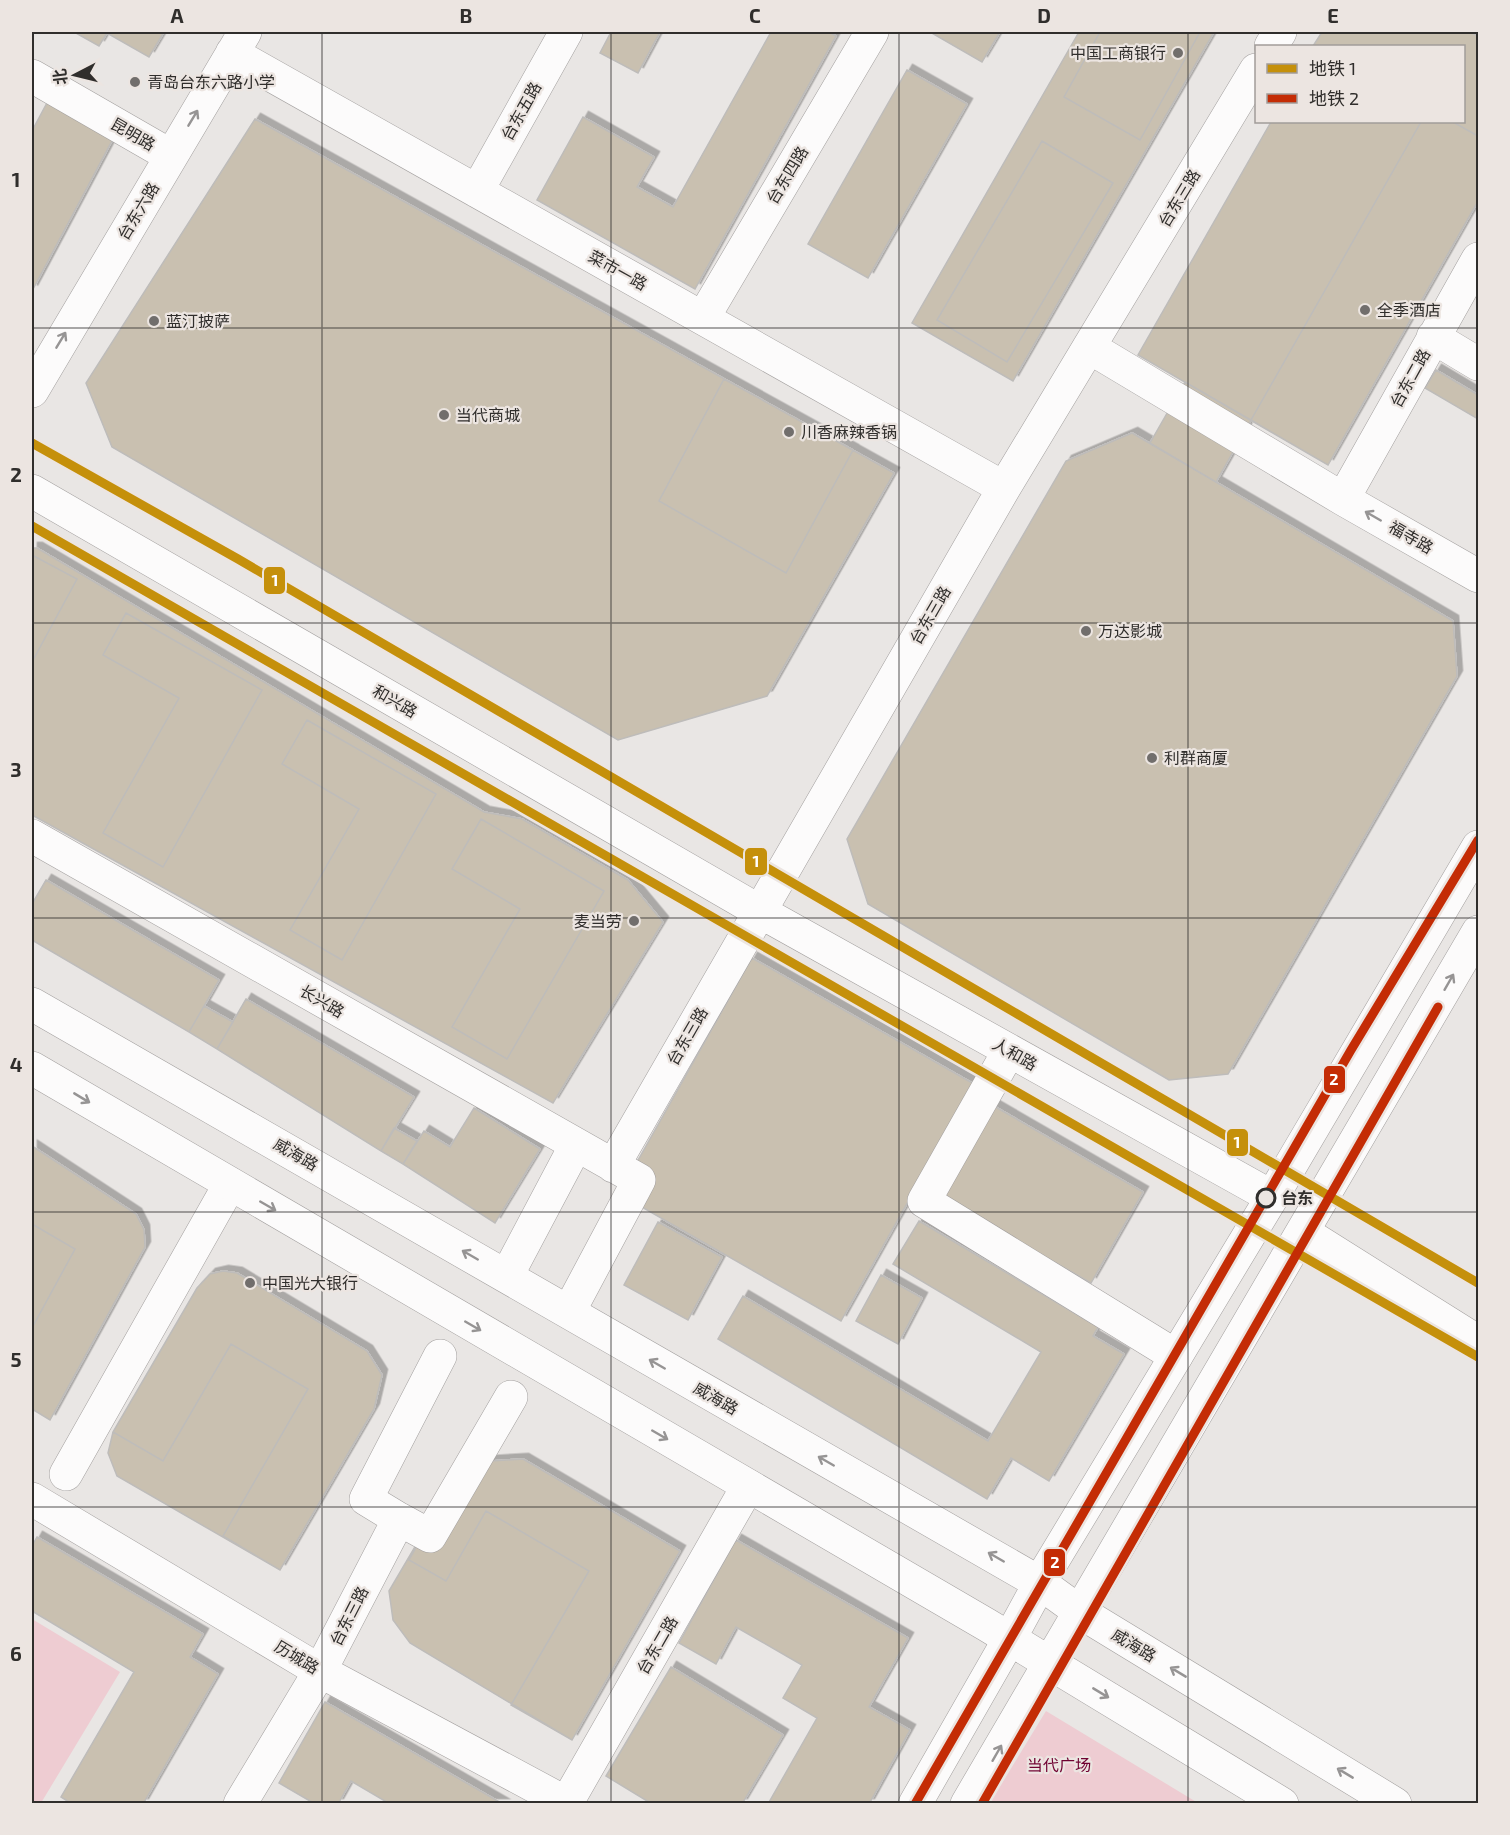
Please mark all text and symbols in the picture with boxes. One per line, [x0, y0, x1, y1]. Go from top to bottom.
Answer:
text: A [170, 3, 184, 27]
text: B [460, 3, 472, 27]
text: C [749, 3, 761, 27]
text: D [1037, 3, 1051, 27]
text: E [1327, 3, 1339, 27]
place label: 中国工商银行 [1070, 43, 1166, 62]
north arrow [45, 45, 105, 105]
legend [1255, 45, 1465, 123]
marker: 中国工商银行 [1171, 46, 1185, 60]
text: 地铁 1 [1309, 57, 1356, 79]
text: 北 [49, 68, 70, 86]
place label: 青岛台东六路小学 [147, 72, 275, 91]
marker: 青岛台东六路小学 [128, 75, 142, 89]
street label: 台东五路 [497, 78, 544, 143]
text: 地铁 2 [1309, 87, 1359, 109]
one-way arrow [188, 110, 200, 127]
street label: 昆明路 [108, 113, 159, 154]
street label: 台东四路 [762, 142, 811, 207]
street label: 台东三路 [1154, 165, 1203, 230]
text: 1 [12, 167, 20, 191]
street label: 台东六路 [113, 178, 162, 243]
street label: 菜市一路 [586, 246, 651, 293]
place label: 全季酒店 [1377, 300, 1441, 319]
marker: 全季酒店 [1358, 303, 1372, 317]
place label: 蓝汀披萨 [166, 311, 230, 330]
marker: 蓝汀披萨 [147, 314, 161, 328]
one-way arrow [56, 332, 68, 349]
street label: 台东二路 [1386, 345, 1433, 410]
place label: 当代商城 [456, 405, 520, 424]
marker: 当代商城 [437, 408, 451, 422]
place label: 川香麻辣香锅 [801, 422, 897, 441]
marker: 川香麻辣香锅 [782, 425, 796, 439]
text: 2 [10, 462, 22, 486]
one-way arrow [1365, 509, 1382, 521]
street label: 福寺路 [1386, 516, 1437, 557]
line badge: 1 [263, 566, 286, 595]
text: 1 [272, 570, 278, 589]
street label: 台东三路 [905, 582, 954, 647]
place label: 万达影城 [1098, 621, 1162, 640]
marker: 万达影城 [1079, 624, 1093, 638]
street label: 和兴路 [370, 680, 421, 721]
place label: 利群商厦 [1164, 748, 1228, 767]
marker: 利群商厦 [1145, 751, 1159, 765]
text: 3 [10, 757, 22, 781]
line badge: 1 [744, 847, 768, 876]
text: 1 [753, 851, 759, 870]
place label: 麦当劳 [574, 911, 622, 930]
marker: 麦当劳 [627, 914, 641, 928]
one-way arrow [1444, 974, 1456, 991]
street label: 长兴路 [297, 980, 348, 1021]
street label: 台东三路 [662, 1003, 711, 1068]
street label: 人和路 [990, 1034, 1041, 1074]
text: 4 [10, 1052, 23, 1076]
line badge: 2 [1323, 1065, 1346, 1094]
text: 2 [1329, 1069, 1339, 1088]
one-way arrow [73, 1092, 90, 1104]
line badge: 1 [1226, 1128, 1249, 1157]
text: 1 [1234, 1132, 1240, 1151]
street label: 威海路 [271, 1133, 322, 1174]
marker: 台东 [1256, 1188, 1276, 1208]
place label: 台东 [1281, 1188, 1313, 1207]
one-way arrow [259, 1200, 276, 1212]
one-way arrow [462, 1249, 479, 1261]
place label: 中国光大银行 [262, 1273, 358, 1292]
marker: 中国光大银行 [243, 1276, 257, 1290]
one-way arrow [464, 1320, 481, 1332]
text: 5 [10, 1347, 22, 1371]
one-way arrow [649, 1357, 666, 1369]
street label: 威海路 [691, 1377, 742, 1418]
one-way arrow [651, 1429, 668, 1441]
one-way arrow [818, 1455, 835, 1467]
line badge: 2 [1043, 1548, 1066, 1577]
one-way arrow [987, 1551, 1004, 1563]
text: 2 [1050, 1552, 1060, 1571]
street label: 台东三路 [326, 1583, 372, 1649]
street label: 台东二路 [632, 1612, 681, 1677]
street label: 威海路 [1109, 1624, 1160, 1665]
street label: 历城路 [272, 1636, 323, 1677]
text: 6 [10, 1641, 22, 1665]
one-way arrow [1170, 1665, 1187, 1677]
one-way arrow [1092, 1687, 1109, 1699]
one-way arrow [991, 1745, 1003, 1762]
park label: 当代广场 [1027, 1755, 1091, 1774]
one-way arrow [1336, 1767, 1353, 1780]

